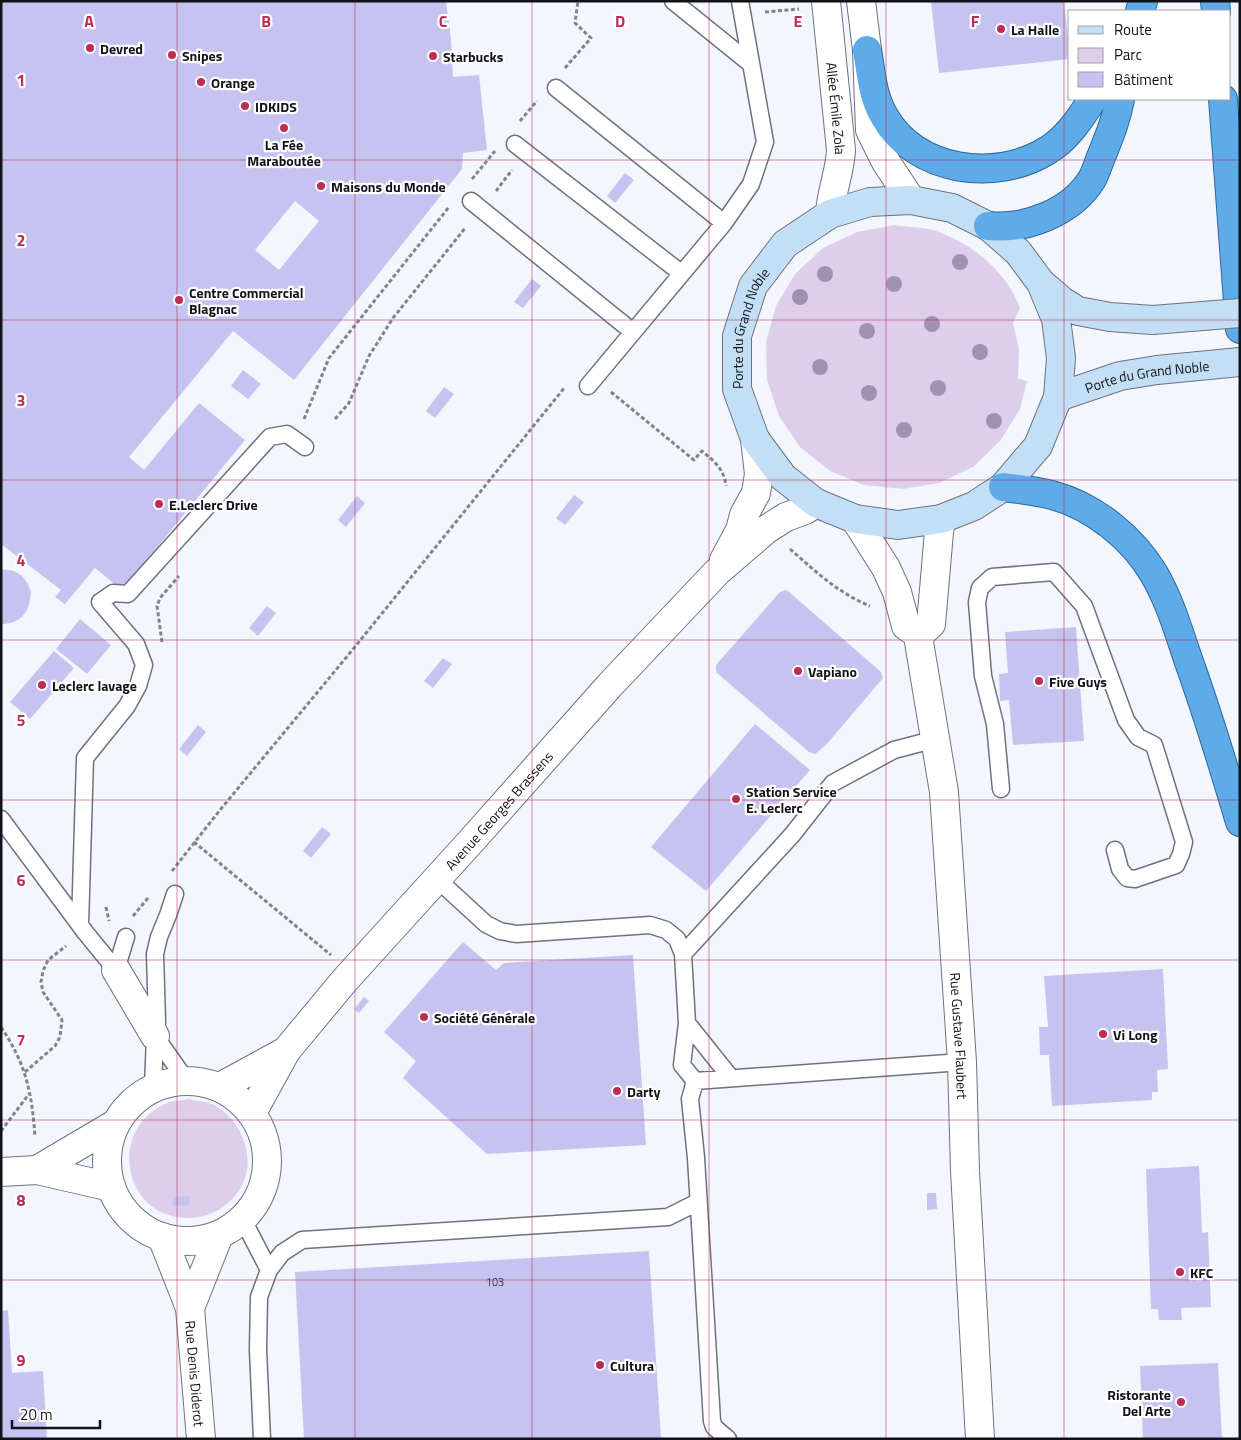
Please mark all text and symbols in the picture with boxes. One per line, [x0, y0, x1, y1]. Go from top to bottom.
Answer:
text: A [84, 9, 94, 33]
text: B [261, 9, 271, 33]
text: C [439, 9, 448, 33]
text: D [615, 9, 625, 33]
text: E [794, 9, 803, 33]
text: F [971, 9, 980, 33]
legend [1068, 10, 1231, 100]
text: Route [1114, 18, 1152, 41]
place label: La Halle [1011, 19, 1059, 40]
marker: La Halle [995, 23, 1007, 35]
place label: Devred [100, 38, 143, 59]
marker: Devred [84, 42, 96, 54]
text: Parc [1114, 43, 1142, 66]
place label: Snipes [182, 45, 223, 66]
place label: Starbucks [443, 46, 504, 67]
marker: Snipes [166, 49, 178, 61]
marker: Starbucks [427, 50, 439, 62]
street label: Allée Émile Zola [822, 61, 852, 155]
text: 1 [17, 68, 25, 92]
text: Bâtiment [1114, 68, 1173, 91]
place label: Orange [211, 72, 255, 93]
marker: Orange [195, 76, 207, 88]
place label: IDKIDS [255, 96, 297, 117]
marker: IDKIDS [239, 100, 251, 112]
marker: La Fée Maraboutée [278, 122, 290, 134]
place label: La Fée Maraboutée [247, 134, 321, 171]
place label: Maisons du Monde [331, 176, 446, 197]
marker: Maisons du Monde [315, 180, 327, 192]
text: 2 [17, 228, 25, 252]
street label: Porte du Grand Noble [727, 263, 774, 389]
place label: Centre Commercial Blagnac [189, 282, 303, 319]
marker: Centre Commercial Blagnac [173, 294, 185, 306]
street label: Porte du Grand Noble [1082, 355, 1210, 398]
text: 3 [17, 388, 25, 412]
place label: E.Leclerc Drive [169, 494, 258, 515]
marker: E.Leclerc Drive [153, 498, 165, 510]
text: 4 [17, 548, 26, 572]
place label: Vapiano [808, 661, 857, 682]
marker: Vapiano [792, 665, 804, 677]
place label: Five Guys [1049, 671, 1107, 692]
place label: Leclerc lavage [52, 675, 137, 696]
marker: Five Guys [1033, 675, 1045, 687]
marker: Leclerc lavage [36, 679, 48, 691]
text: 5 [17, 708, 26, 732]
street label: Avenue Georges Brassens [440, 746, 557, 874]
place label: Station Service E. Leclerc [746, 781, 837, 818]
marker: Station Service E. Leclerc [730, 793, 742, 805]
text: 6 [17, 868, 26, 892]
street label: Rue Gustave Flaubert [946, 972, 974, 1099]
place label: Société Générale [434, 1007, 535, 1028]
marker: Société Générale [418, 1011, 430, 1023]
place label: Vi Long [1113, 1024, 1158, 1045]
text: 7 [17, 1028, 25, 1052]
marker: Vi Long [1097, 1028, 1109, 1040]
place label: Darty [627, 1081, 660, 1102]
marker: Darty [611, 1085, 623, 1097]
text: 8 [17, 1188, 26, 1212]
place label: KFC [1190, 1262, 1214, 1283]
marker: KFC [1174, 1266, 1186, 1278]
house number: 103 [486, 1274, 504, 1290]
street label: Rue Denis Diderot [181, 1320, 210, 1427]
text: 9 [17, 1348, 26, 1372]
place label: Cultura [610, 1355, 654, 1376]
marker: Cultura [594, 1359, 606, 1371]
place label: Ristorante Del Arte [1107, 1384, 1171, 1421]
marker: Ristorante Del Arte [1175, 1396, 1187, 1408]
scale bar [12, 1398, 100, 1430]
text: 20 m [20, 1403, 53, 1426]

